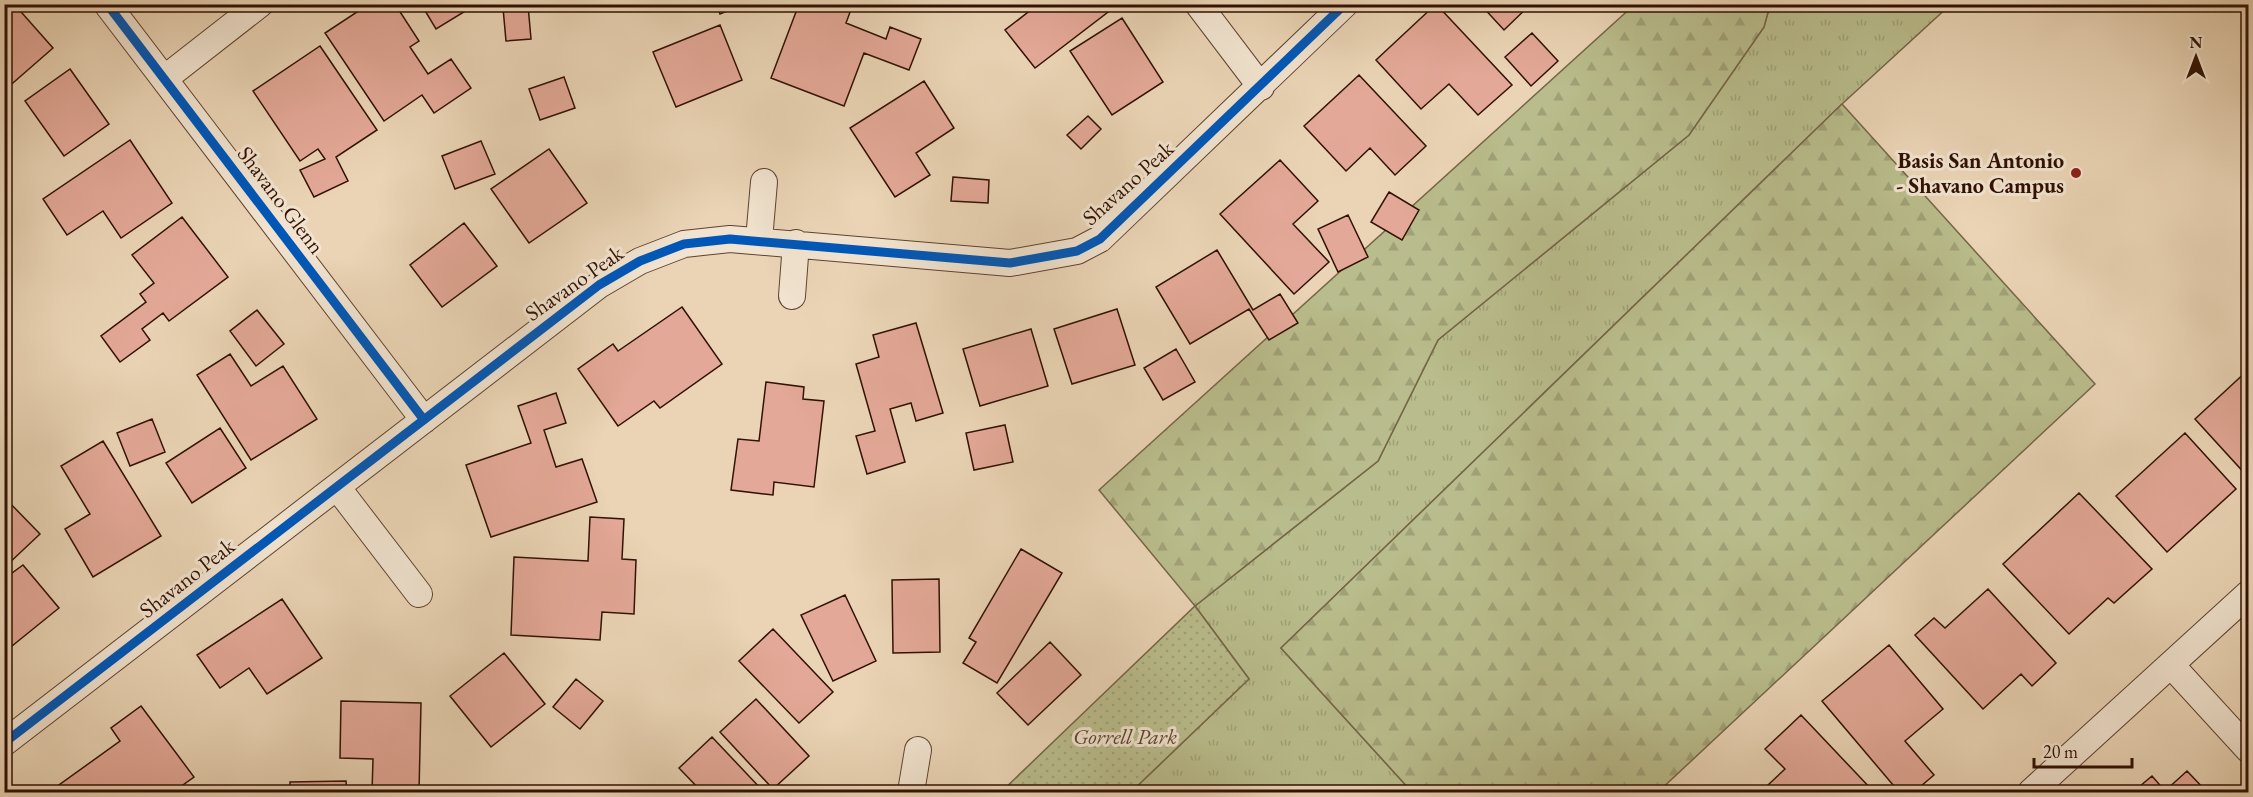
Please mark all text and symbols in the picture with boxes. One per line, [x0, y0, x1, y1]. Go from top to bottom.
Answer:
north arrow [2166, 27, 2226, 87]
text: N [2190, 32, 2203, 53]
street label: Shavano Peak [1076, 134, 1180, 232]
street label: Shavano Glenn [231, 140, 331, 260]
place label: Basis San Antonio - Shavano Campus [1896, 146, 2064, 200]
marker: Basis San Antonio - Shavano Campus [2069, 166, 2083, 180]
street label: Shavano Peak [519, 238, 629, 327]
street label: Shavano Peak [133, 531, 241, 624]
park label: Gorrell Park [1073, 722, 1177, 751]
scale bar [2034, 731, 2132, 769]
text: 20 m [2043, 740, 2078, 763]

